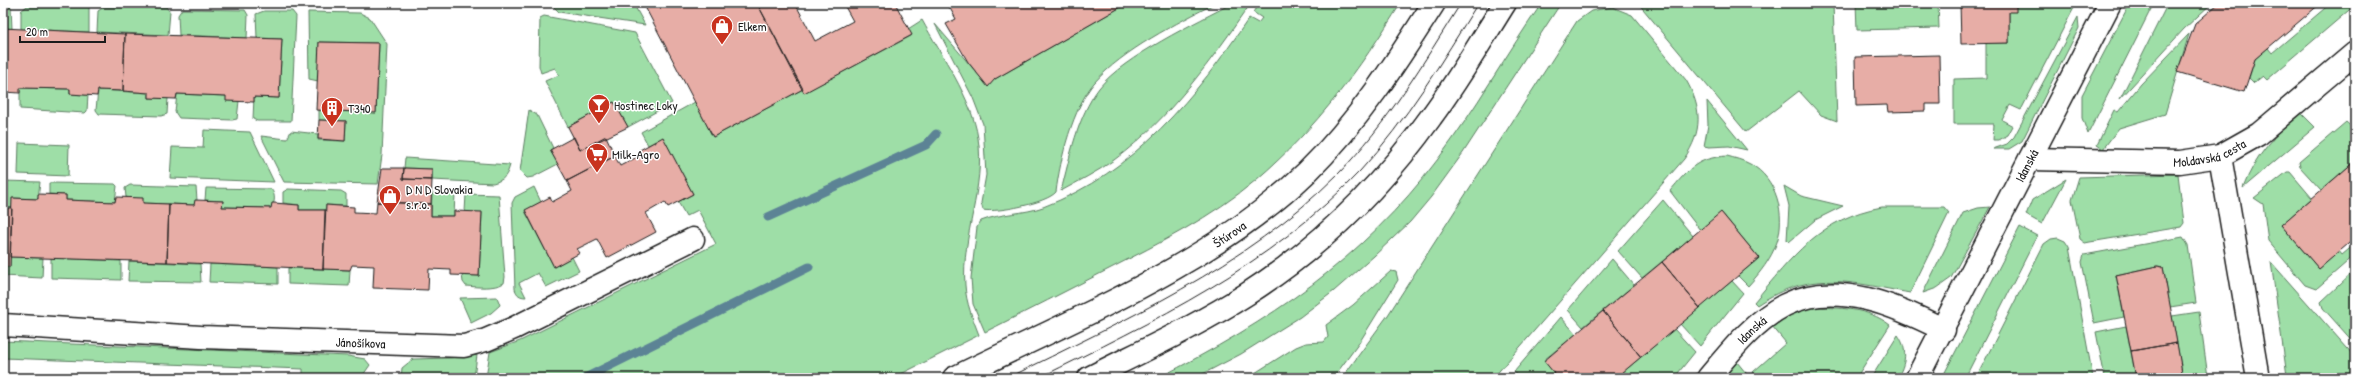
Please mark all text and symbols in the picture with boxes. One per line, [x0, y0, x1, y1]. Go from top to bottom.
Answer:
shop icon: Elkem [709, 13, 735, 46]
place label: Elkem [738, 17, 767, 35]
scale bar [20, 18, 105, 44]
text: 20 m [26, 23, 48, 40]
bar icon: Hostinec Loky [586, 92, 612, 125]
building icon: T340 [319, 95, 345, 128]
place label: Hostinec Loky [614, 96, 678, 114]
place label: T340 [348, 99, 371, 117]
street label: Moldavská cesta [2173, 134, 2249, 171]
supermarket icon: Milk-Agro [584, 141, 610, 174]
place label: Milk-Agro [612, 145, 659, 163]
street label: Idanská [2010, 146, 2042, 185]
place label: D N D Slovakia s.r.o. [406, 180, 473, 213]
shop icon: D N D Slovakia s.r.o. [377, 183, 403, 216]
street label: Štúrova [1209, 216, 1250, 252]
street label: Idanská [1733, 311, 1770, 348]
street label: Jánošíkova [335, 333, 386, 352]

